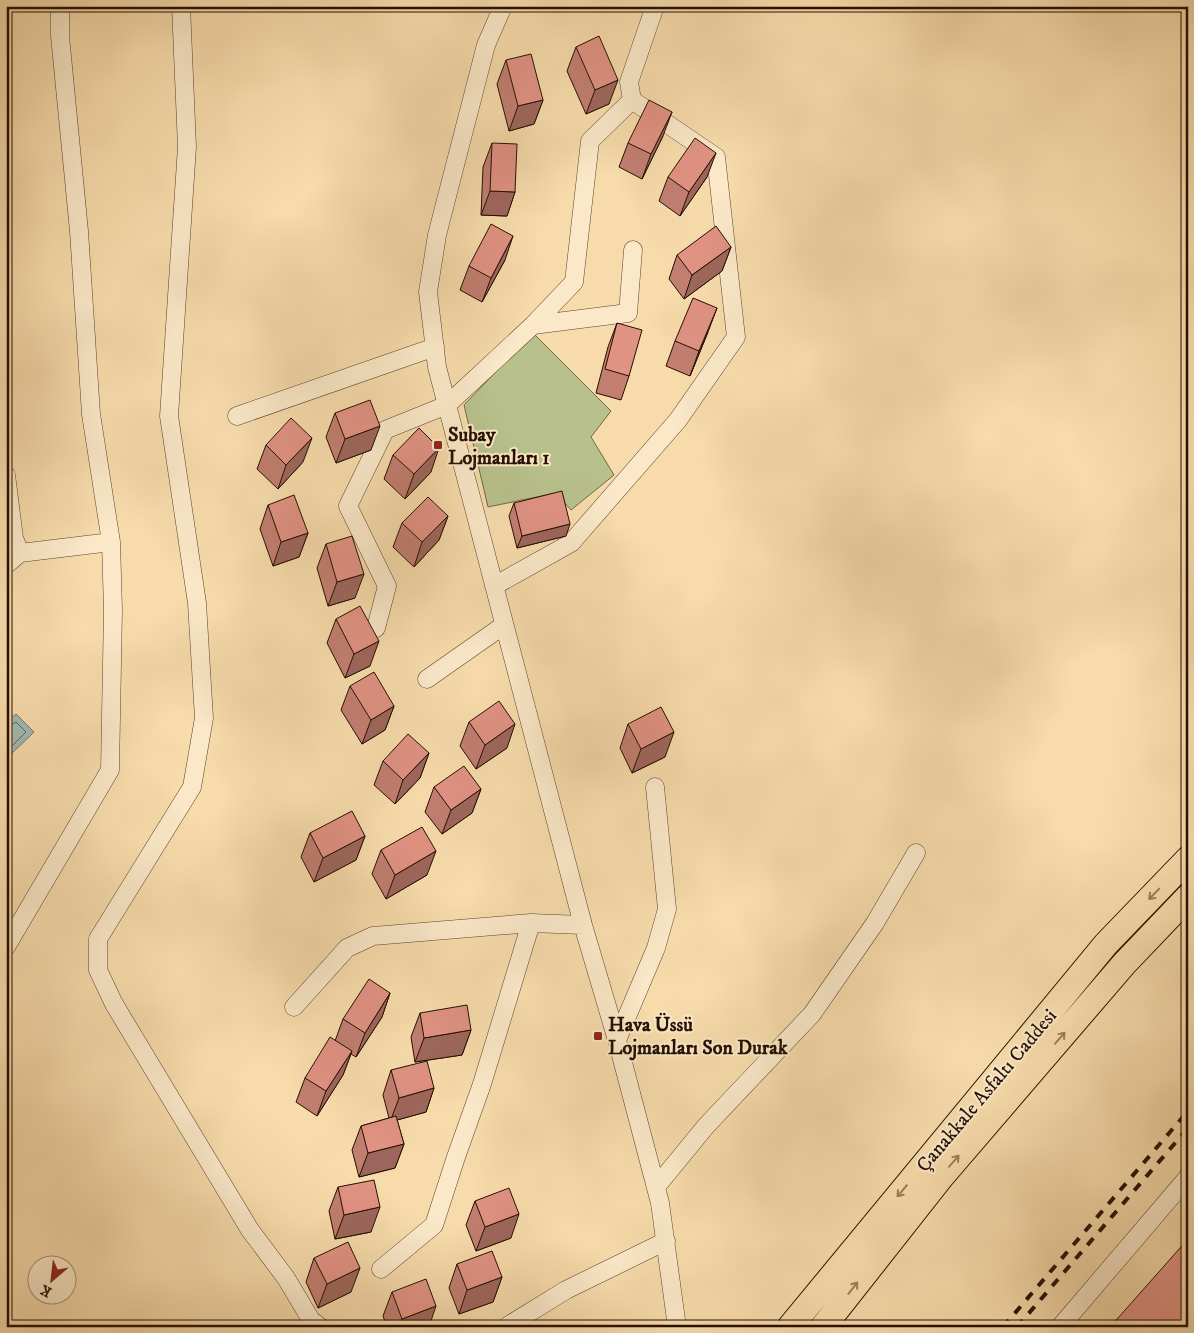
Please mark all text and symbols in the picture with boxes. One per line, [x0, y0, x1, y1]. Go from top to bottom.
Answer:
place label: Subay Lojmanları 1 [448, 423, 550, 471]
marker: Subay Lojmanları 1 [432, 439, 444, 451]
one-way arrow [1148, 888, 1160, 900]
street label: Çanakkale Asfaltı Caddesi [912, 1004, 1063, 1178]
place label: Hava Üssü Lojmanları Son Durak [608, 1012, 789, 1061]
marker: Hava Üssü Lojmanları Son Durak [592, 1030, 604, 1042]
one-way arrow [1055, 1031, 1066, 1044]
one-way arrow [949, 1155, 960, 1168]
one-way arrow [896, 1184, 907, 1197]
north arrow [28, 1256, 78, 1306]
text: K [37, 1280, 55, 1301]
one-way arrow [848, 1282, 859, 1295]

